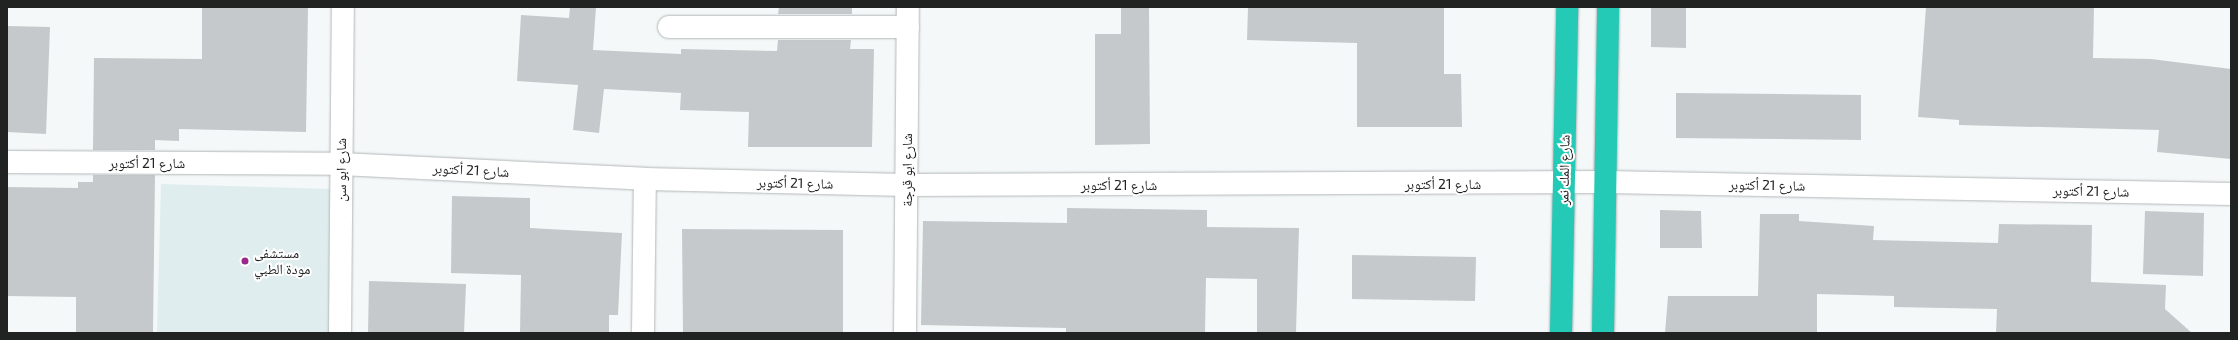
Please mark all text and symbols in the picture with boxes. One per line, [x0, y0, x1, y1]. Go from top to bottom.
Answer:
street label: شارع ابو قرجة [899, 133, 915, 207]
street label: شارع المك نمر [1555, 135, 1573, 205]
street label: شارع ابو سن [333, 138, 349, 202]
street label: شارع 21 أكتوبر [109, 155, 185, 171]
street label: شارع 21 أكتوبر [432, 160, 510, 180]
street label: شارع 21 أكتوبر [757, 174, 833, 192]
street label: شارع 21 أكتوبر [1405, 176, 1481, 192]
street label: شارع 21 أكتوبر [1729, 176, 1805, 194]
street label: شارع 21 أكتوبر [1081, 177, 1157, 193]
street label: شارع 21 أكتوبر [2053, 182, 2129, 200]
place label: مستشفى مودة الطبي [254, 245, 310, 278]
marker: مستشفى مودة الطبي [239, 255, 251, 267]

